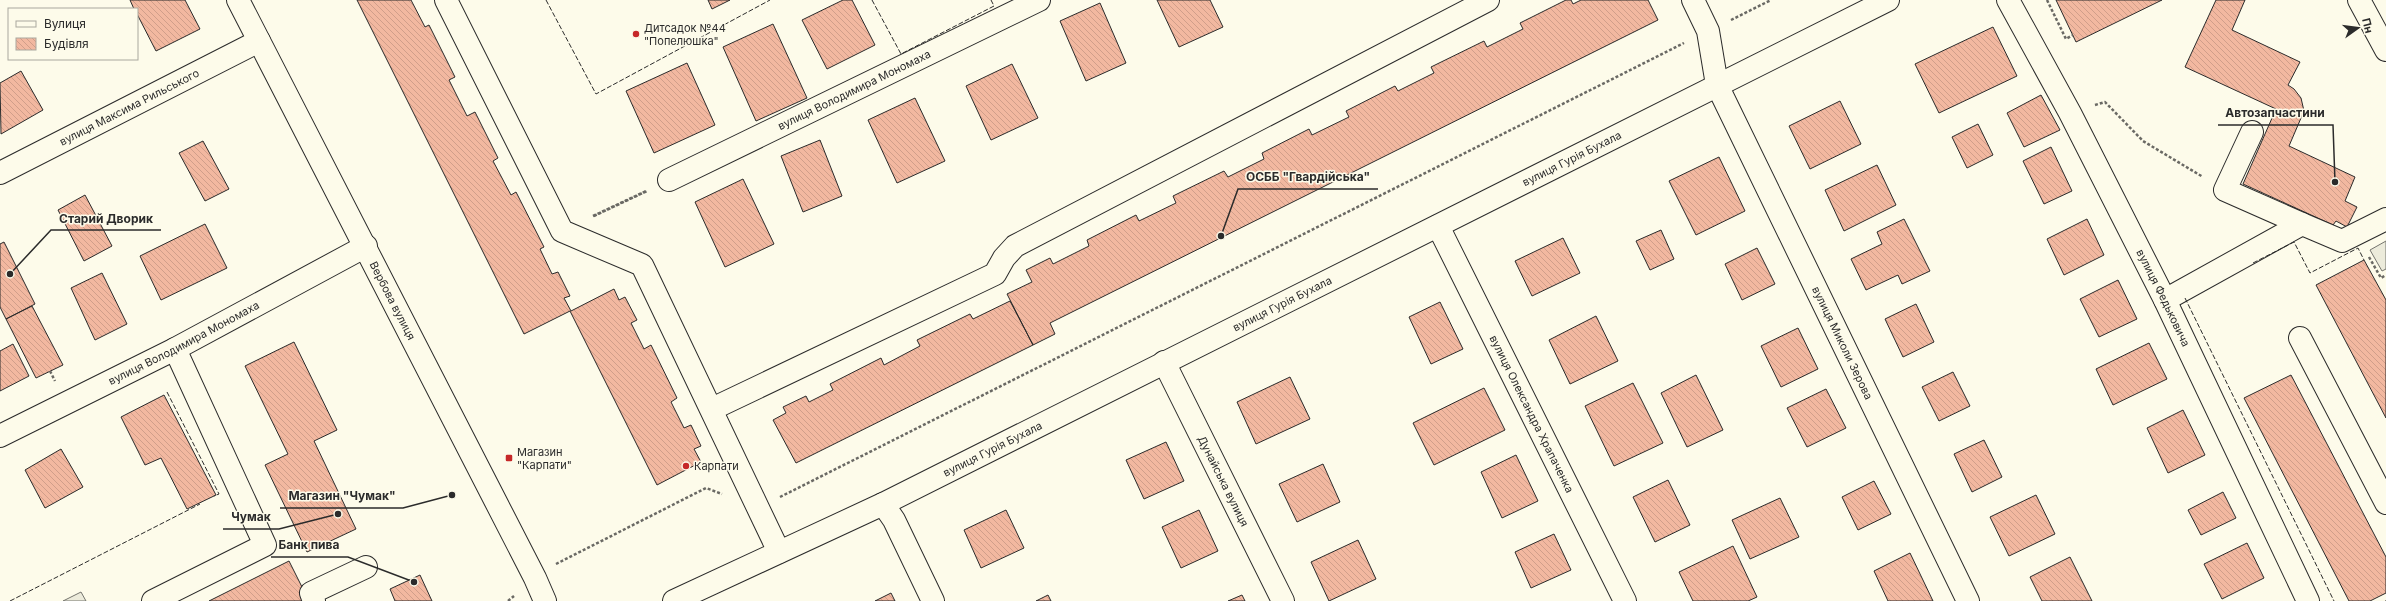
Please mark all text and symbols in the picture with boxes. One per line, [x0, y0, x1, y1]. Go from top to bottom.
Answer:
legend [8, 8, 138, 60]
north arrow [2338, 8, 2378, 48]
text: Вулиця [44, 16, 86, 31]
text: Пн [2359, 17, 2376, 35]
place label: Дитсадок №44 "Попелюшка" [644, 21, 726, 48]
marker: Дитсадок №44 "Попелюшка" [631, 29, 641, 39]
text: Будівля [44, 36, 89, 51]
street label: вулиця Володимира Мономаха [775, 47, 933, 133]
street label: вулиця Максима Рильського [57, 66, 202, 149]
callout: Автозапчастини [2218, 101, 2333, 125]
text: Автозапчастини [2225, 105, 2325, 120]
street label: вулиця Гурія Бухала [1520, 128, 1624, 189]
callout: ОСББ "Гвардійська" [1238, 165, 1378, 189]
text: ОСББ "Гвардійська" [1246, 169, 1370, 184]
callout: Старий Дворик [51, 206, 161, 230]
text: Старий Дворик [59, 211, 153, 226]
street label: вулиця Федьковича [2133, 247, 2193, 349]
street label: Вербова вулиця [366, 259, 418, 342]
street label: вулиця Гурія Бухала [1230, 273, 1334, 335]
street label: вулиця Миколи Зерова [1809, 284, 1876, 402]
street label: вулиця Володимира Мономаха [106, 298, 262, 388]
street label: вулиця Олександра Храпаченка [1487, 333, 1577, 495]
street label: вулиця Гурія Бухала [941, 418, 1044, 480]
street label: Дунайська вулиця [1195, 433, 1252, 529]
place label: Магазин "Карпати" [517, 445, 572, 472]
marker: Магазин "Карпати" [504, 453, 514, 463]
place label: Карпати [694, 459, 739, 473]
marker: Карпати [681, 461, 691, 471]
callout: Магазин "Чумак" [280, 484, 403, 508]
text: Магазин "Чумак" [288, 488, 396, 503]
callout: Чумак [223, 505, 279, 529]
text: Чумак [231, 509, 271, 524]
callout: Банк пива [271, 533, 348, 557]
text: Банк пива [279, 537, 339, 552]

